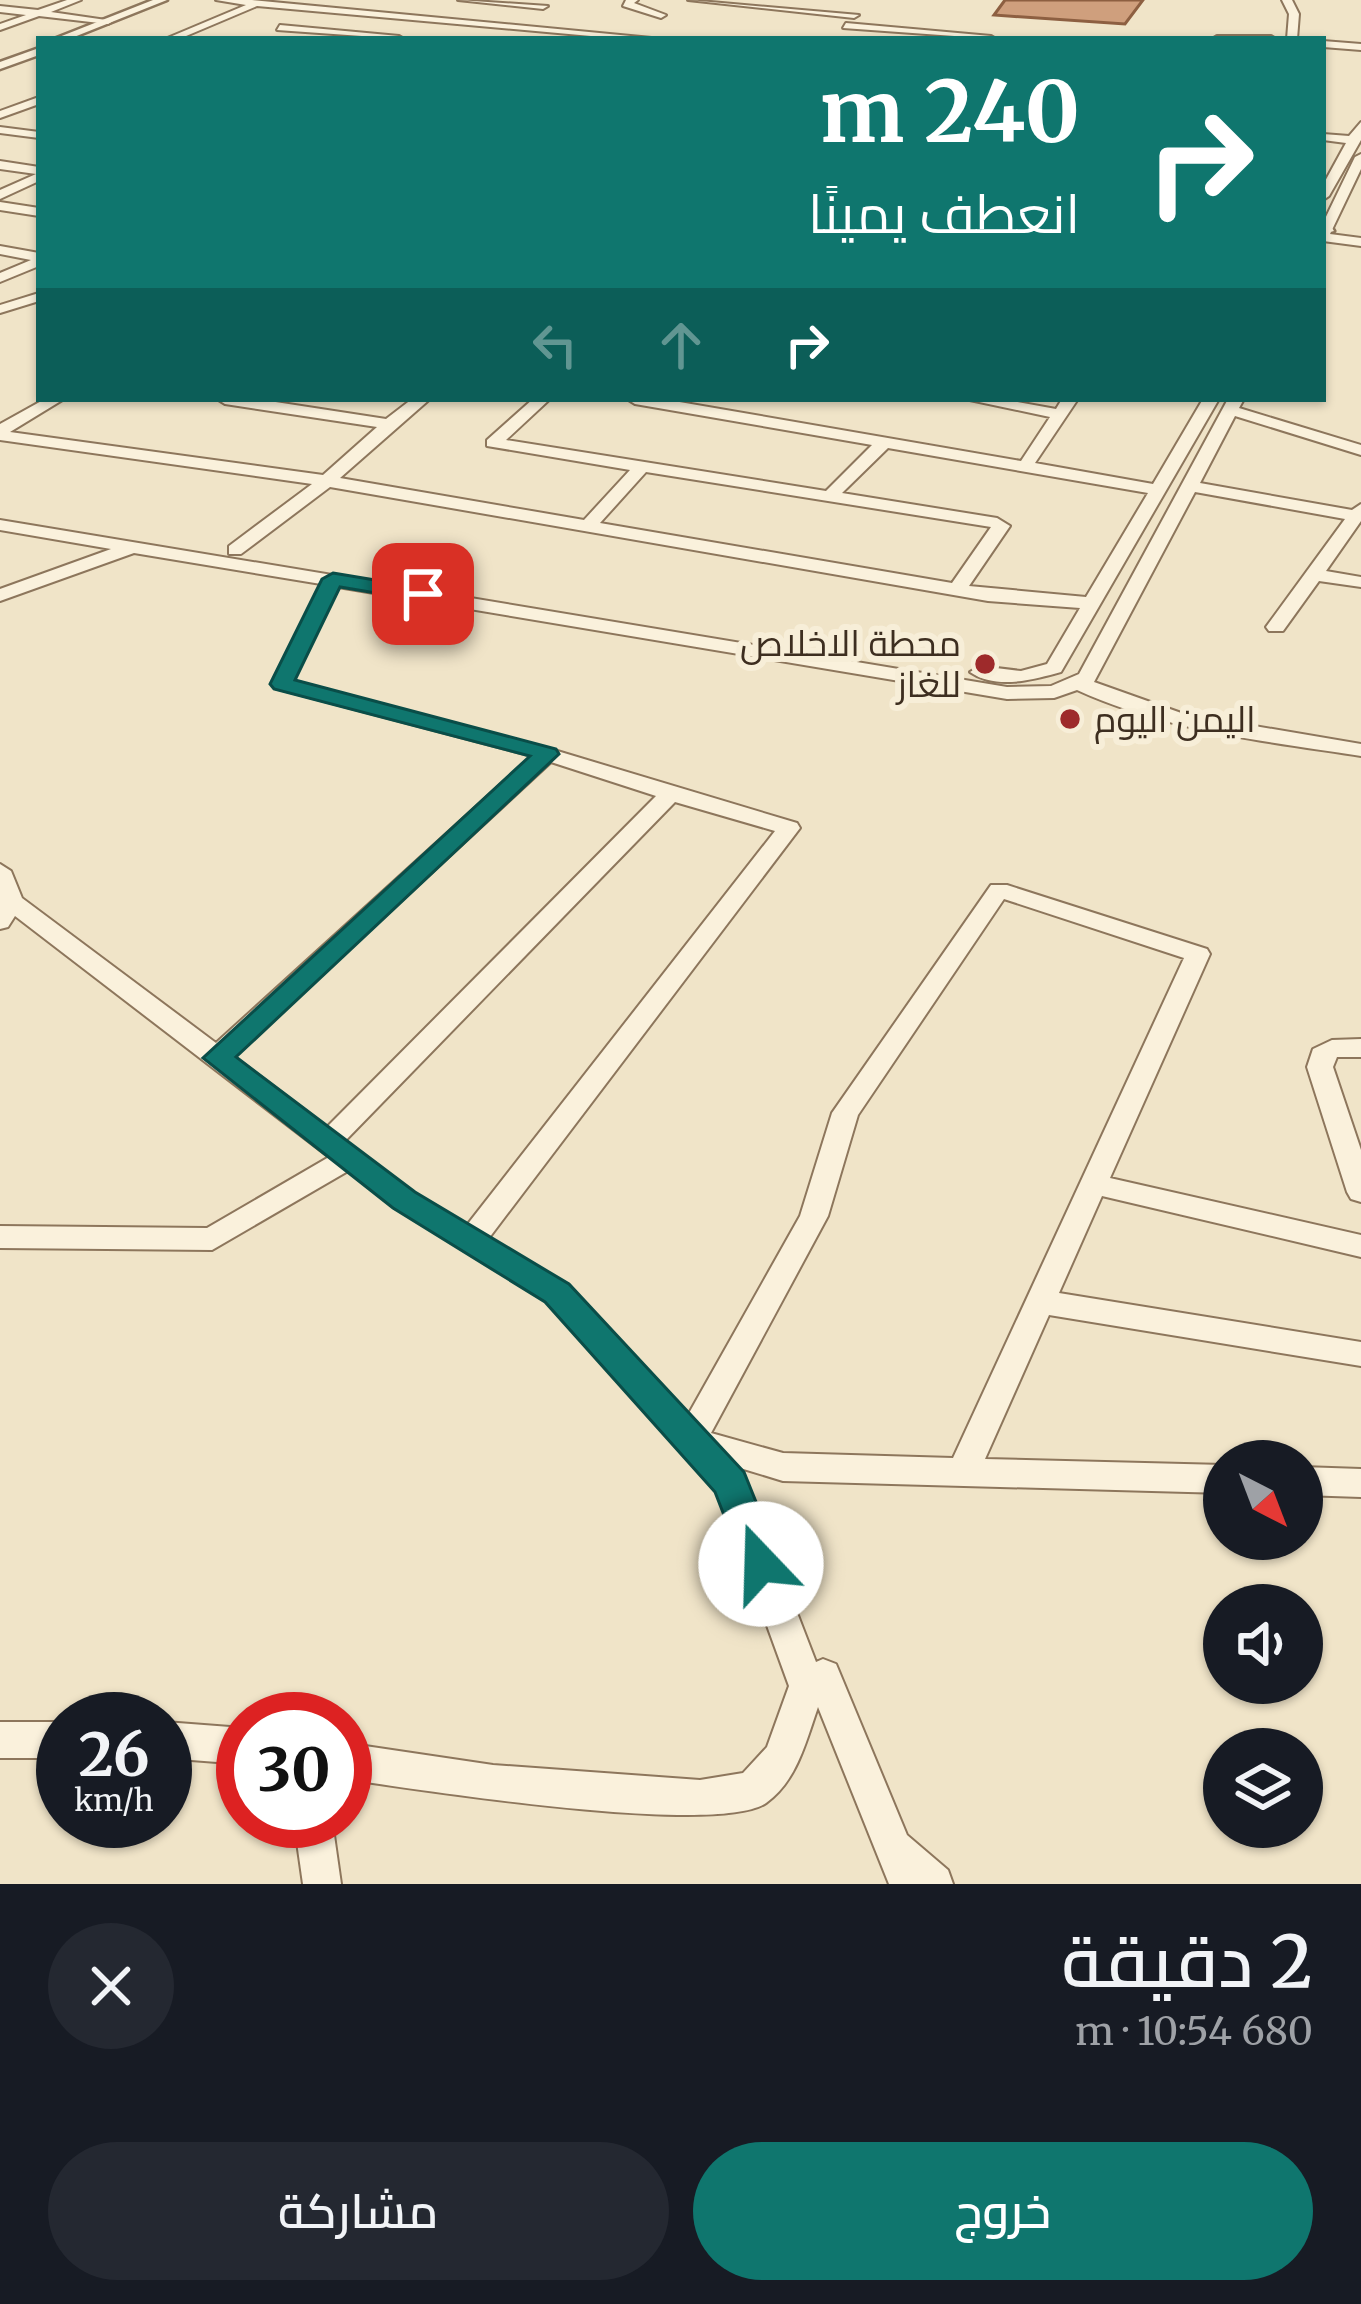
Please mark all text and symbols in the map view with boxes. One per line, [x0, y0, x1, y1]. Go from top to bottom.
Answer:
text: 240 m [820, 59, 1080, 165]
icon: right [1122, 84, 1278, 240]
text: انعطف يمينًا [808, 180, 1080, 248]
icon: left [522, 312, 588, 378]
icon: ahead [648, 312, 714, 378]
icon: right [774, 312, 840, 378]
pin [372, 543, 474, 645]
icon: arrive [390, 561, 456, 627]
place label: محطة الاخلاص للغاز [740, 621, 961, 707]
marker: محطة الاخلاص للغاز [972, 651, 998, 677]
place label: اليمن اليوم [1094, 697, 1256, 744]
marker: اليمن اليوم [1057, 706, 1083, 732]
north arrow [1203, 1440, 1323, 1560]
map controls [1203, 1440, 1323, 1848]
position arrow [698, 1501, 824, 1627]
button: sound [1203, 1584, 1323, 1704]
speed limit sign: 30 [216, 1692, 372, 1848]
text: 26 [78, 1717, 150, 1792]
button: layers [1203, 1728, 1323, 1848]
text: km/h [74, 1781, 154, 1819]
text: 2 دقيقة [1062, 1916, 1313, 2007]
button: close [48, 1923, 174, 2049]
text: 680 m · 10:54 [1075, 2007, 1313, 2056]
button: مشاركة [48, 2142, 669, 2280]
button: خروج [693, 2142, 1313, 2280]

